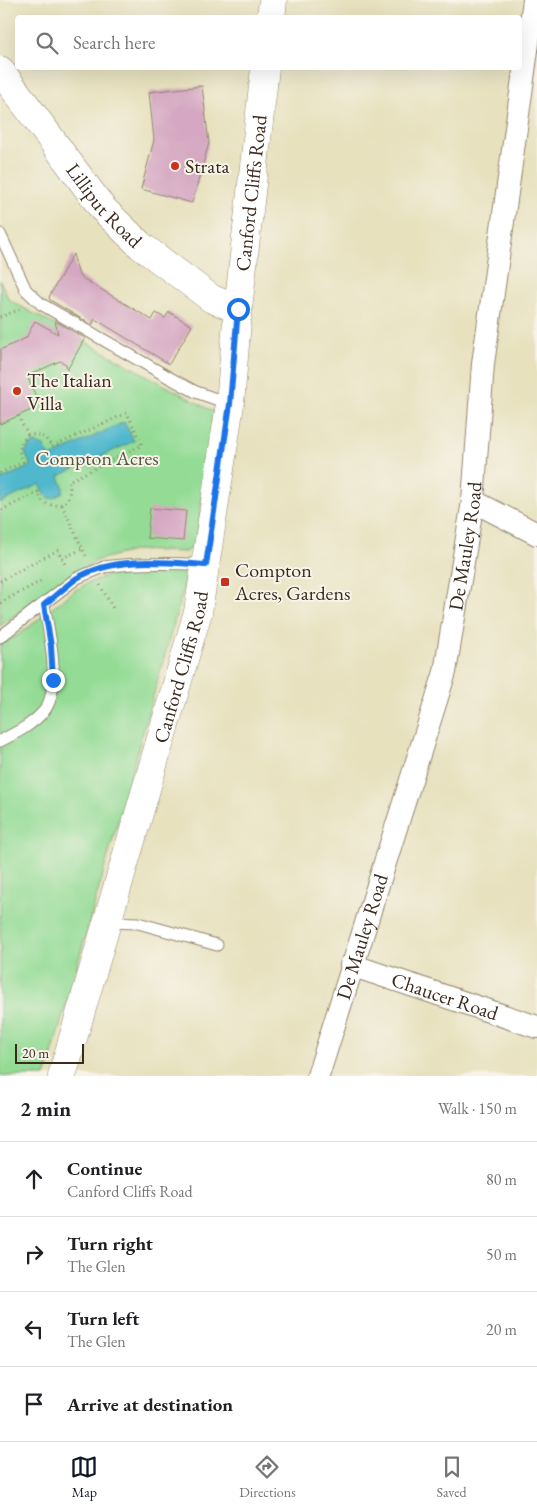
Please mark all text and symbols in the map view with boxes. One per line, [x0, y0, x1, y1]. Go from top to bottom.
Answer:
search box [15, 15, 522, 70]
icon: search [33, 29, 61, 57]
text: Search here [73, 30, 155, 55]
street label: Canford Cliffs Road [229, 113, 273, 273]
place label: Strata [185, 153, 230, 179]
street label: Lilliput Road [60, 158, 149, 254]
marker: Strata [169, 160, 181, 172]
route start [227, 298, 250, 321]
place label: The Italian Villa [27, 367, 112, 416]
marker: The Italian Villa [11, 385, 23, 397]
park label: Compton Acres [35, 445, 159, 471]
street label: De Mauley Road [442, 480, 487, 613]
place label: Compton Acres, Gardens [234, 557, 350, 606]
marker: Compton Acres, Gardens [219, 576, 231, 588]
street label: Canford Cliffs Road [147, 588, 214, 746]
route end [42, 669, 65, 692]
street label: De Mauley Road [330, 870, 394, 1003]
street label: Chaucer Road [388, 966, 503, 1026]
scale bar [15, 1041, 84, 1064]
text: 20 m [22, 1044, 49, 1062]
text: 2 min [20, 1095, 71, 1122]
text: Walk · 150 m [438, 1098, 517, 1119]
text: Continue [67, 1156, 142, 1181]
icon: ahead [20, 1165, 48, 1193]
text: 80 m [486, 1169, 517, 1190]
text: Canford Cliffs Road [67, 1181, 193, 1202]
text: Turn right [67, 1231, 153, 1256]
icon: right [20, 1240, 48, 1268]
text: 50 m [486, 1244, 517, 1265]
text: The Glen [67, 1256, 126, 1277]
text: Turn left [67, 1306, 139, 1331]
icon: left [20, 1315, 48, 1343]
text: 20 m [486, 1319, 517, 1340]
text: The Glen [67, 1331, 126, 1352]
icon: arrive [20, 1390, 48, 1418]
text: Arrive at destination [67, 1392, 233, 1417]
tab: Map [70, 1453, 98, 1501]
tab: Directions [239, 1453, 296, 1501]
tab: Saved [437, 1453, 467, 1501]

